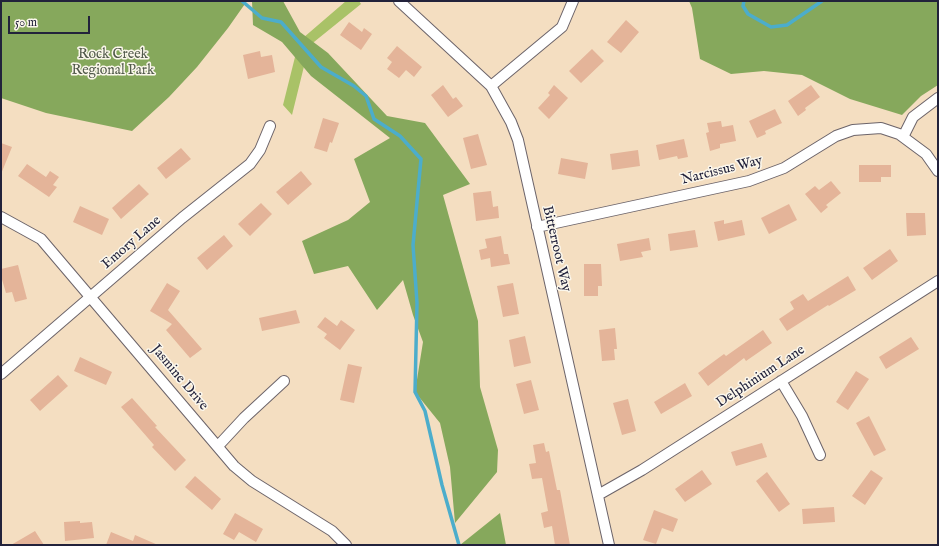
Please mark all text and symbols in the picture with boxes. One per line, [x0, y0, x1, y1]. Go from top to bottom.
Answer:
scale bar [10, 8, 92, 34]
text: 50 m [15, 15, 37, 30]
park label: Rock Creek Regional Park [72, 47, 154, 80]
street label: Narcissus Way [680, 153, 764, 189]
street label: Bitterroot Way [538, 204, 574, 294]
street label: Emory Lane [99, 213, 165, 273]
street label: Jasmine Drive [147, 342, 211, 414]
street label: Delphinium Lane [714, 342, 808, 412]

